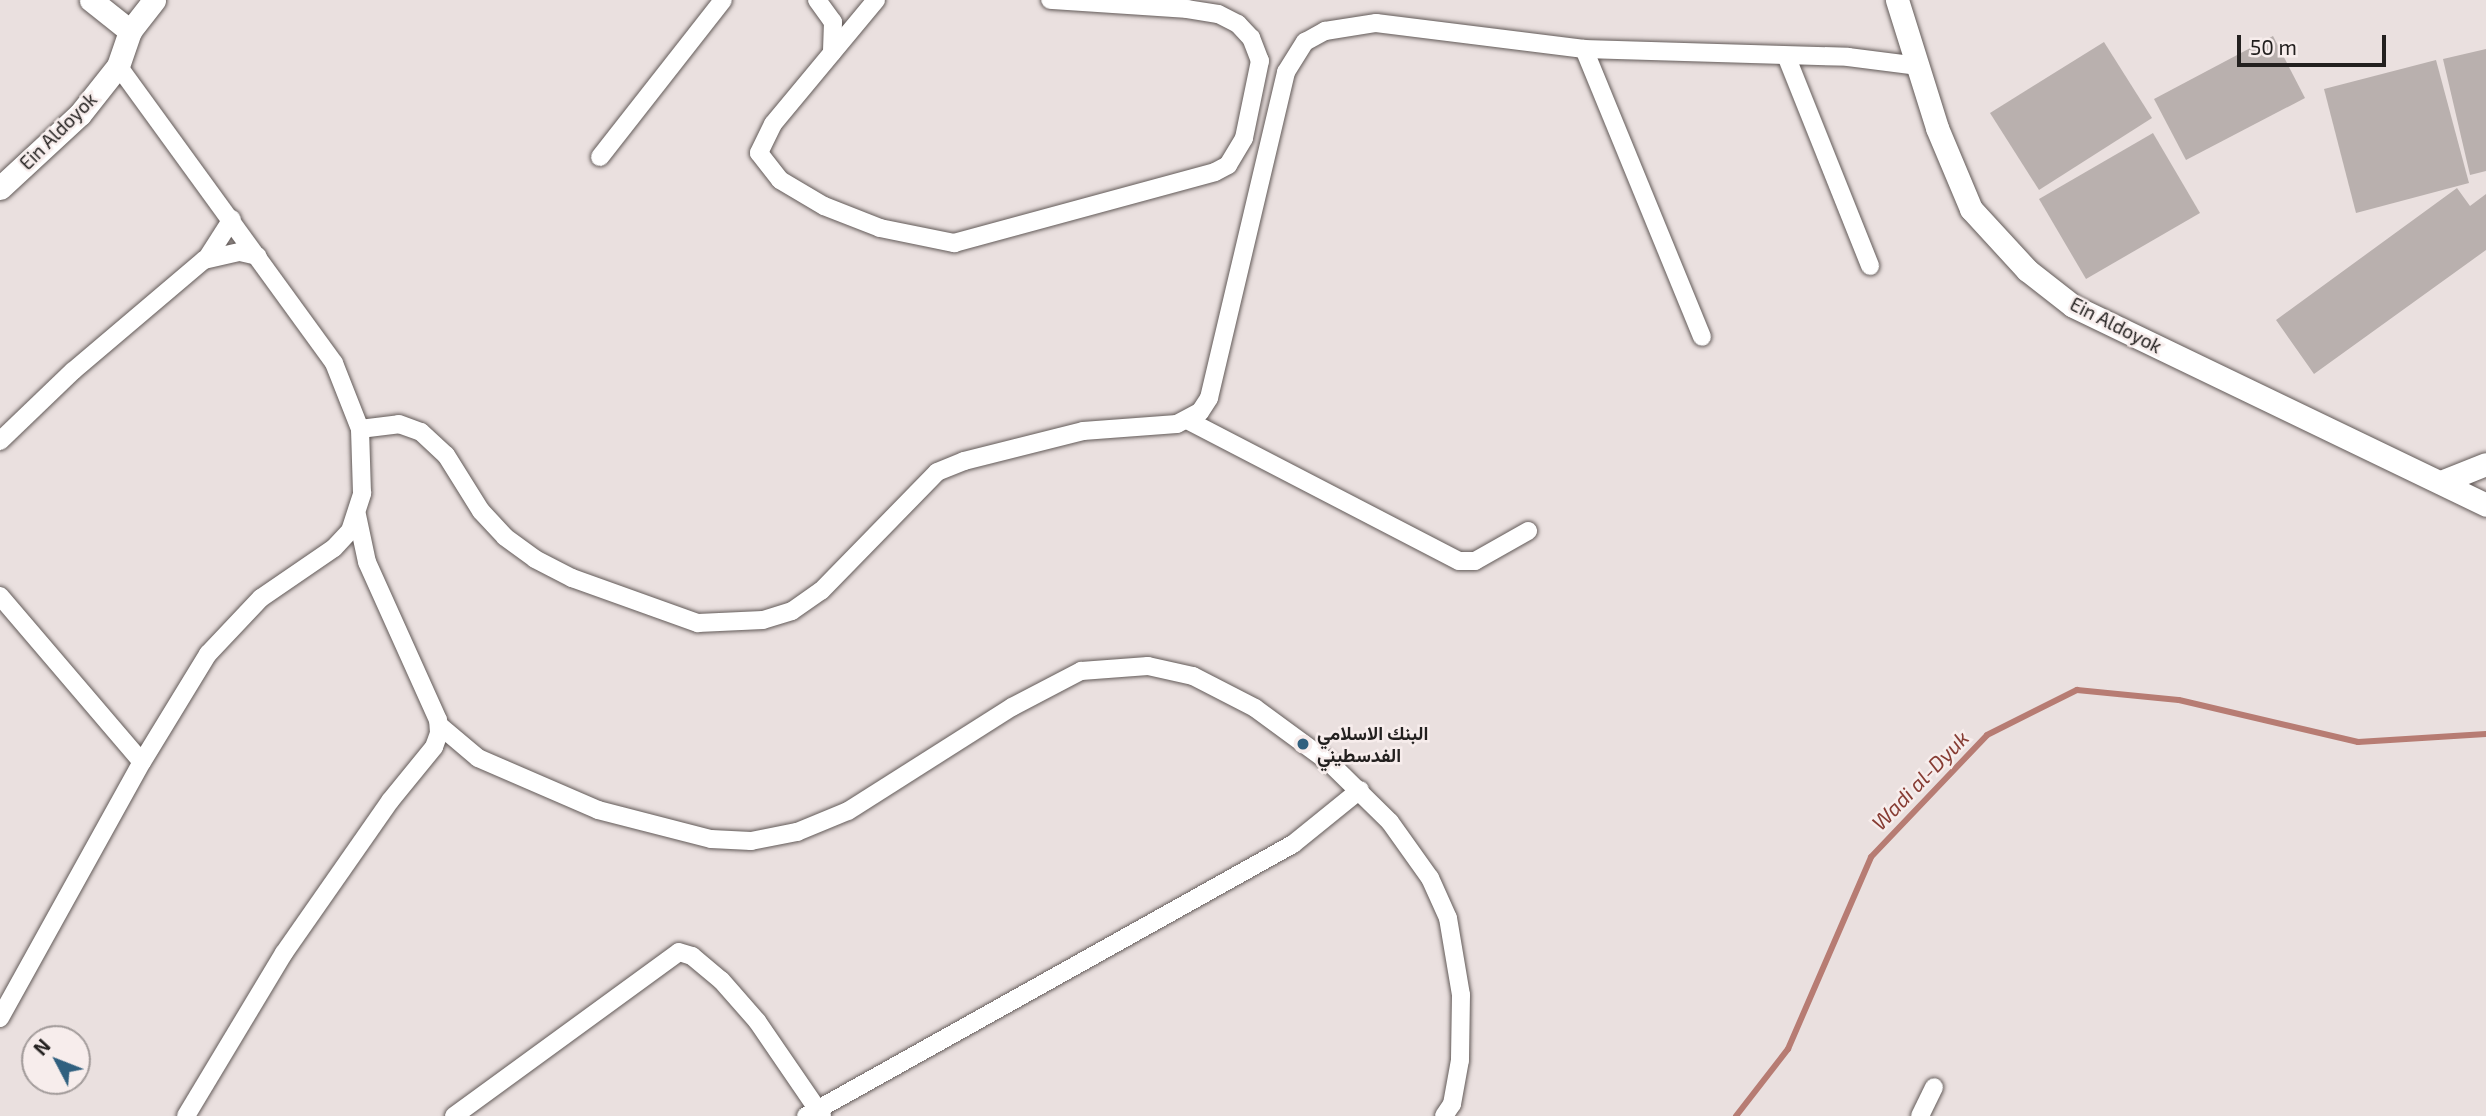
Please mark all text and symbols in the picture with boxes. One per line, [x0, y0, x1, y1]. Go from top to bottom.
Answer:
scale bar [2241, 21, 2390, 65]
text: 50 m [2250, 34, 2297, 59]
street label: Ein Aldoyok [15, 88, 101, 174]
street label: Ein Aldoyok [2066, 292, 2166, 358]
place label: البنك الاسلامي الفدسطيني [1317, 722, 1428, 766]
water label: Wadi al-Dyuk [1866, 725, 1974, 835]
marker: البنك الاسلامي الفدسطيني [1295, 736, 1311, 752]
north arrow [21, 1025, 91, 1095]
text: N [28, 1034, 55, 1060]

